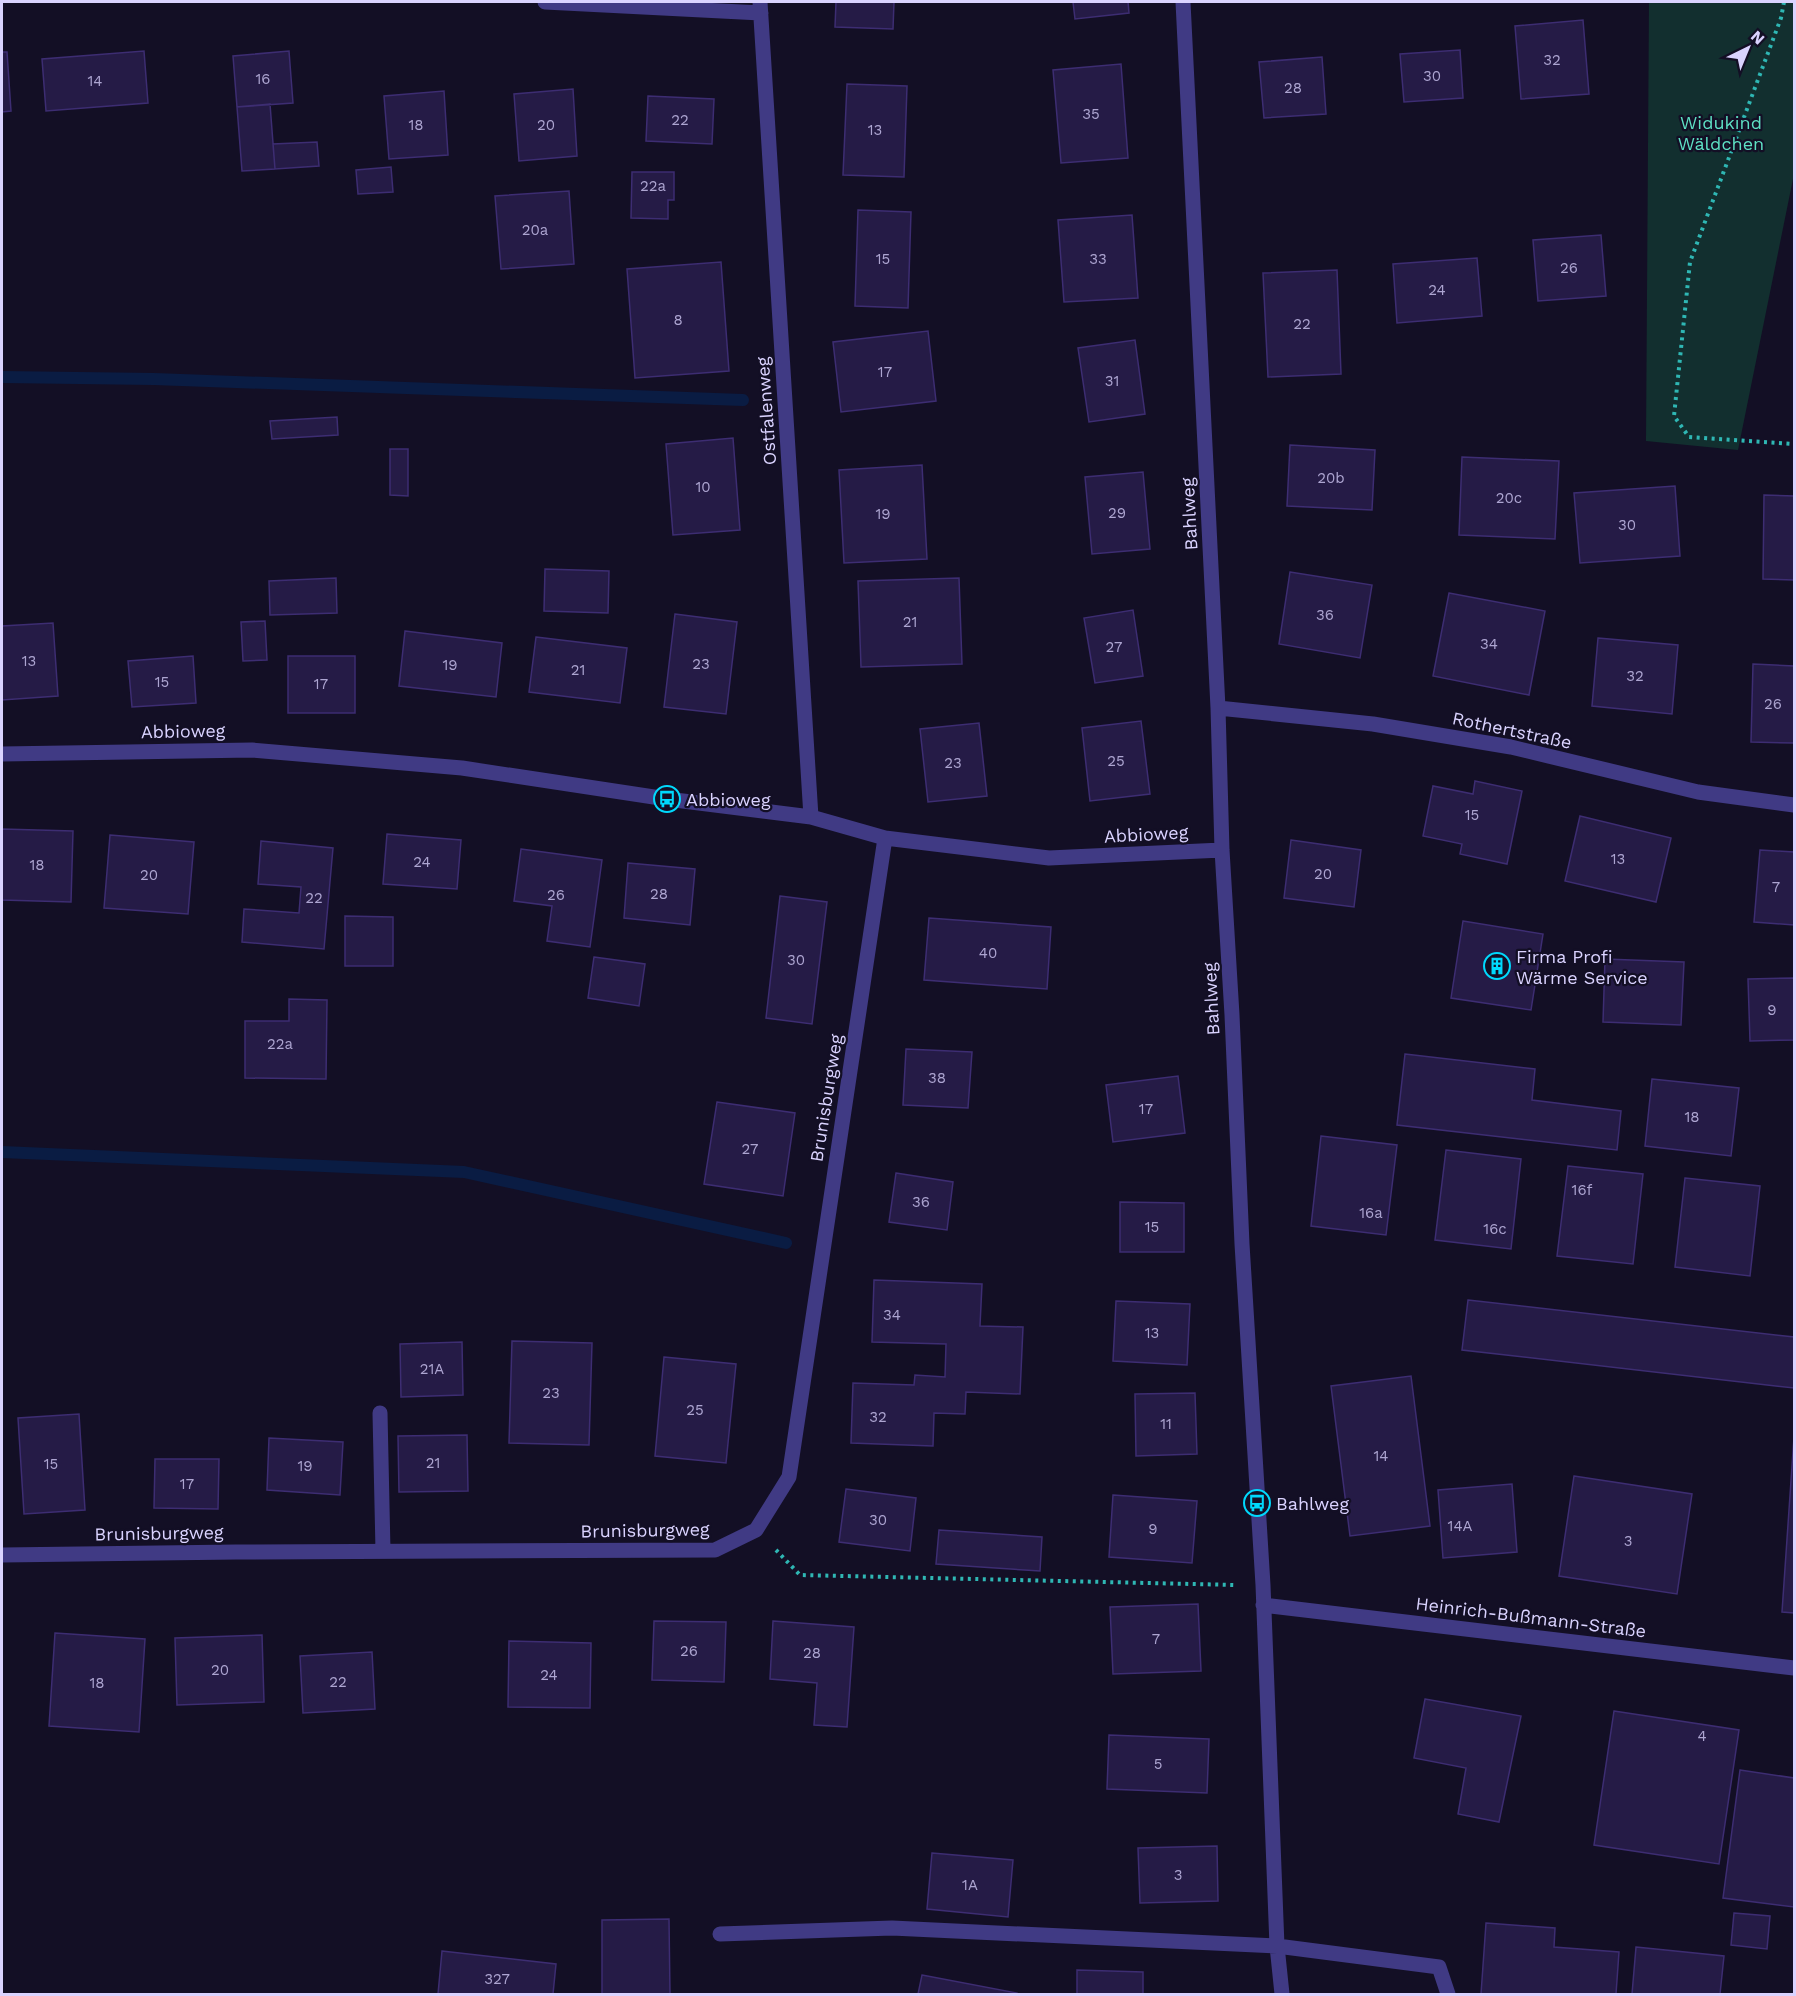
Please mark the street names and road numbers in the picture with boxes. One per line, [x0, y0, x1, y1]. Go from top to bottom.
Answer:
street label: Ostfalenweg [752, 356, 780, 466]
street label: Bahlweg [1177, 477, 1201, 551]
street label: Rothertstraße [1450, 707, 1574, 753]
street label: Abbioweg [141, 720, 226, 742]
street label: Abbioweg [1103, 821, 1189, 847]
street label: Bahlweg [1199, 962, 1223, 1036]
street label: Brunisburgweg [806, 1032, 847, 1163]
street label: Brunisburgweg [580, 1518, 710, 1542]
street label: Brunisburgweg [94, 1521, 224, 1545]
street label: Heinrich-Bußmann-Straße [1415, 1592, 1647, 1642]

